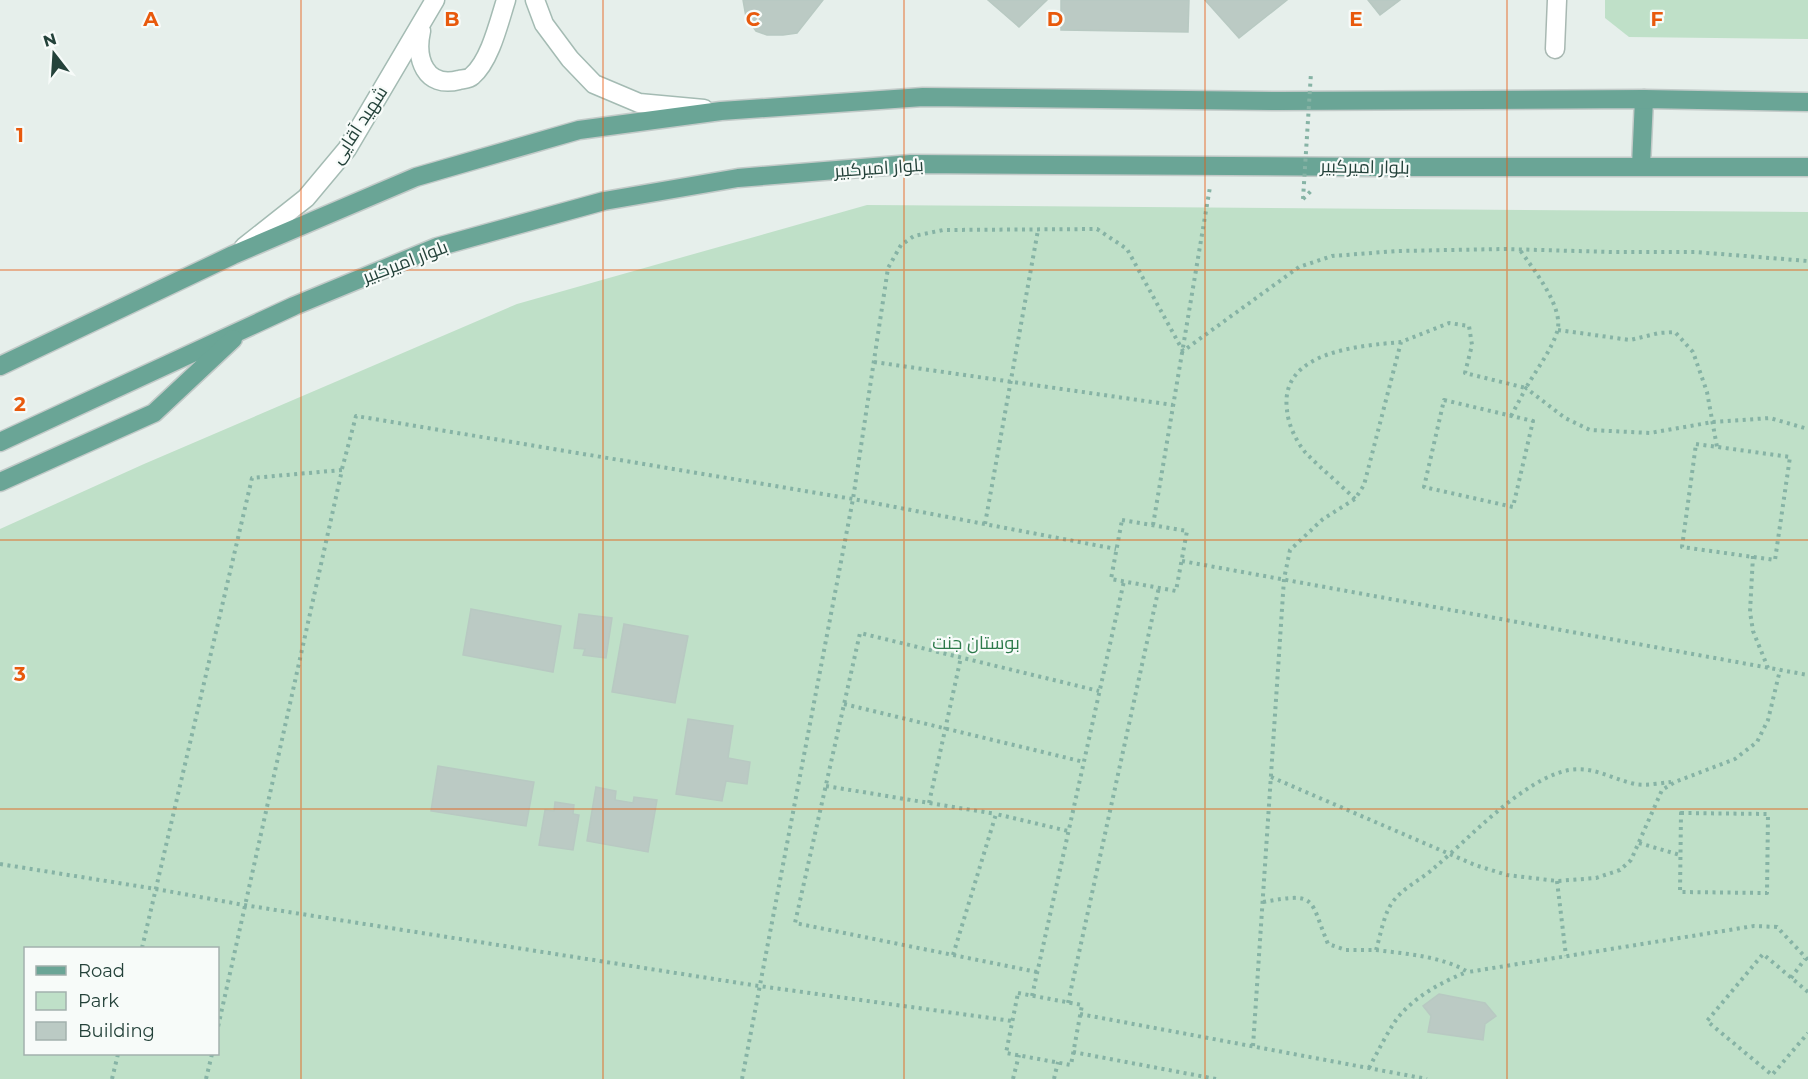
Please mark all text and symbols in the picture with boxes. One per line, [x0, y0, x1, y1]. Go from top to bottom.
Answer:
text: A [142, 7, 159, 31]
text: B [444, 7, 460, 31]
text: C [746, 7, 761, 31]
text: D [1047, 7, 1063, 31]
text: E [1349, 7, 1363, 31]
text: F [1651, 7, 1664, 31]
north arrow [24, 24, 84, 84]
text: N [41, 29, 59, 51]
street label: شهید آقایی [326, 82, 392, 168]
text: 1 [16, 123, 24, 147]
street label: بلوار امیرکبیر [833, 154, 924, 182]
street label: بلوار امیرکبیر [1319, 155, 1410, 179]
street label: بلوار امیرکبیر [358, 236, 451, 289]
text: 2 [14, 392, 26, 416]
park label: بوستان جنت [932, 632, 1020, 654]
text: 3 [13, 662, 26, 686]
legend [24, 947, 219, 1055]
text: Road [78, 960, 125, 982]
text: Park [78, 990, 119, 1012]
text: Building [78, 1020, 155, 1042]

